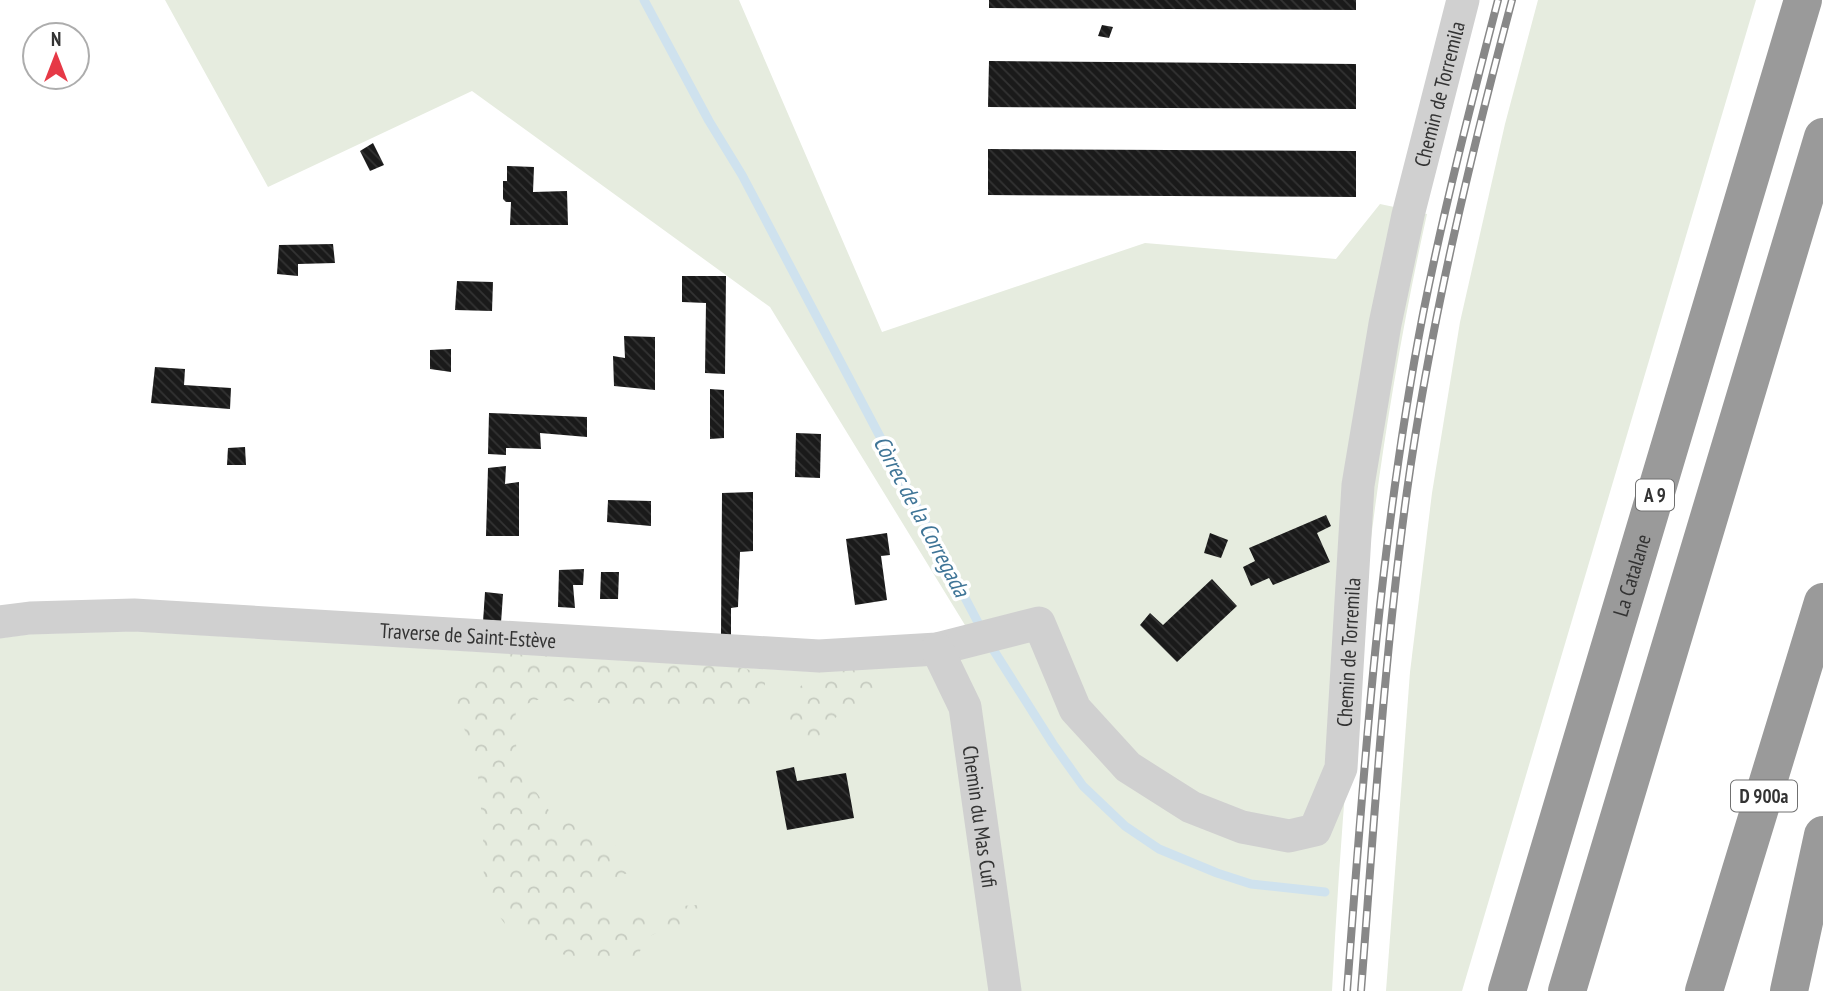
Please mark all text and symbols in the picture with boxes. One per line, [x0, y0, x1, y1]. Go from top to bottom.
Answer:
street label: Chemin de Torremila [1407, 18, 1471, 170]
north arrow [21, 21, 91, 91]
text: N [51, 27, 61, 51]
water label: Còrrec de la Corregada [867, 431, 977, 603]
road number: A 9 [1636, 480, 1674, 510]
street label: La Catalane [1606, 531, 1656, 619]
street label: Chemin de Torremila [1330, 577, 1366, 727]
street label: Traverse de Saint-Estève [379, 616, 557, 654]
street label: Chemin du Mas Cufi [957, 744, 1004, 889]
road number: D 900a [1731, 780, 1797, 811]

